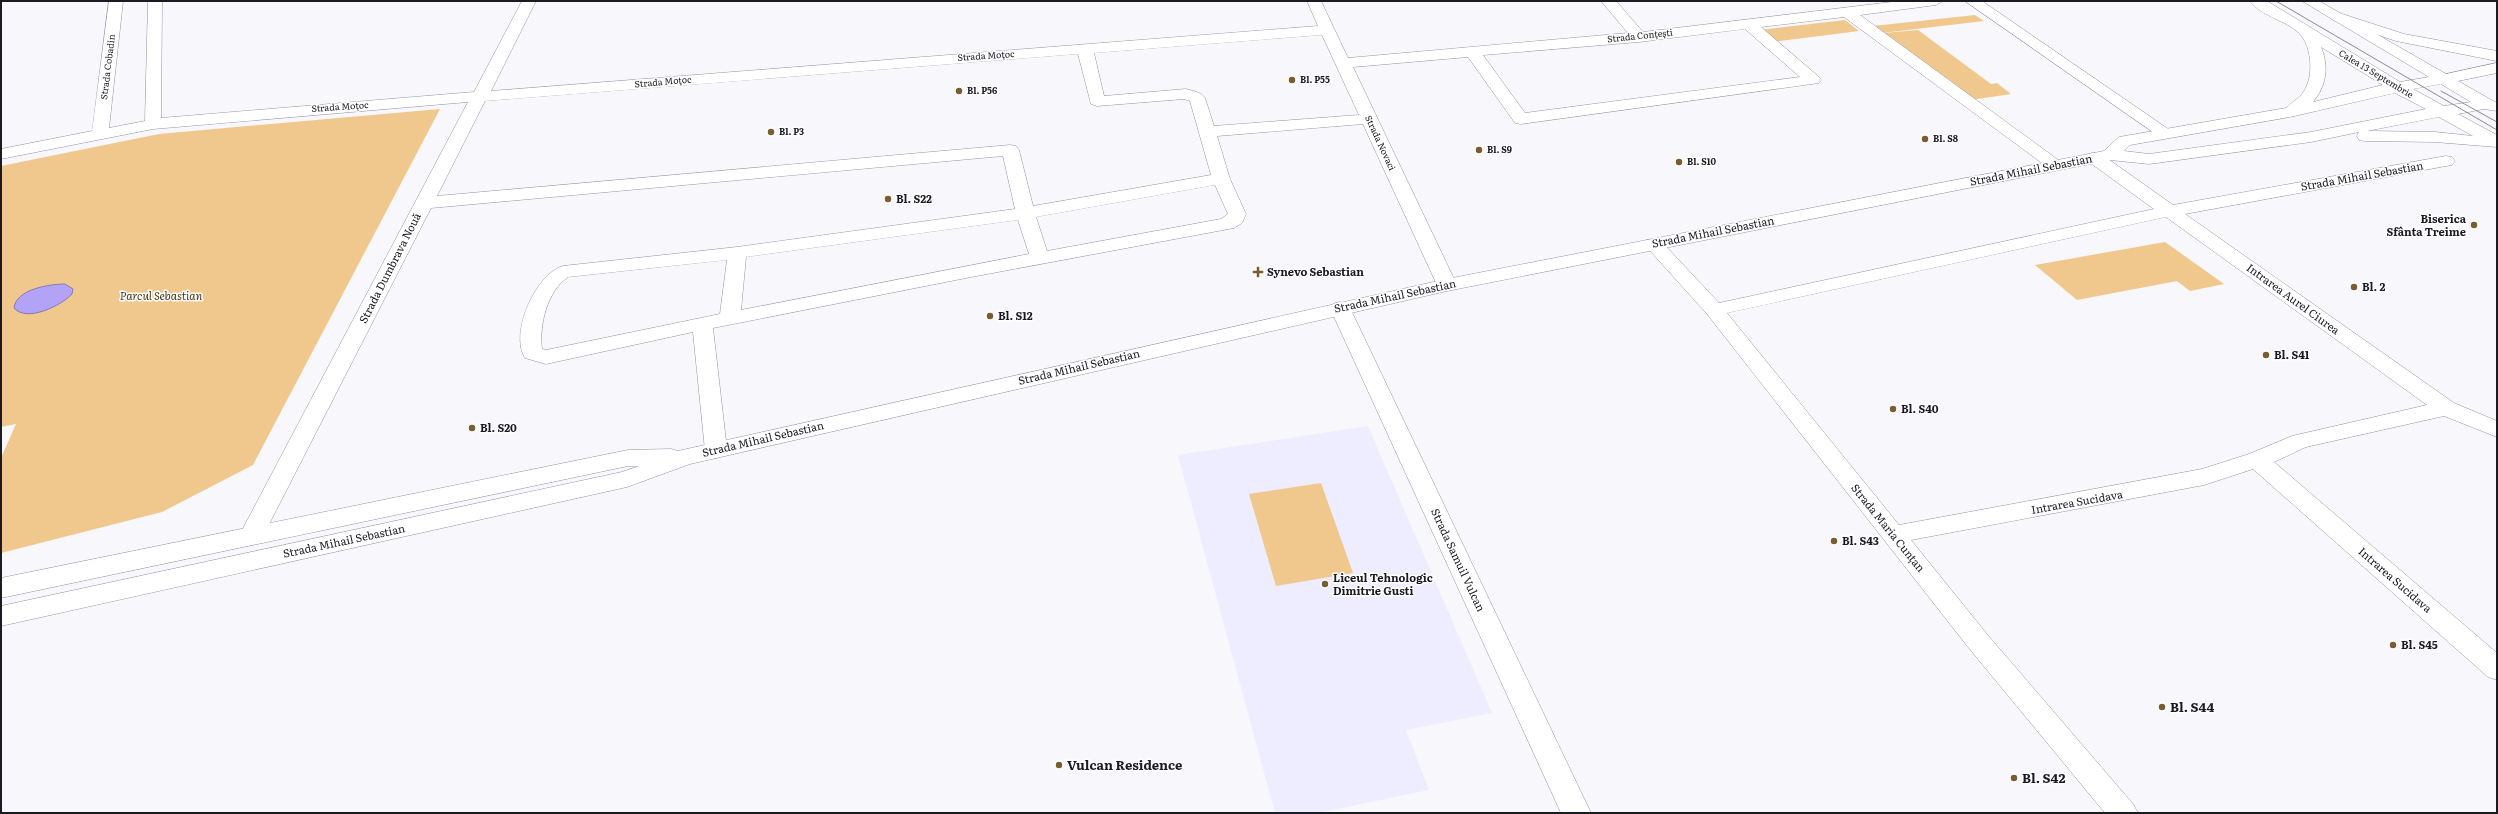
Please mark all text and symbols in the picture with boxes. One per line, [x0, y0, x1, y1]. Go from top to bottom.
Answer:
street label: Strada Conțești [1606, 25, 1673, 45]
street label: Strada Cobadin [96, 33, 118, 100]
street label: Calea 13 Septembrie [2337, 45, 2417, 101]
street label: Strada Moțoc [957, 46, 1016, 64]
street label: Strada Moțoc [634, 71, 693, 90]
place label: Bl. P55 [1300, 72, 1330, 86]
marker: Bl. P55 [1287, 75, 1297, 85]
place label: Bl. P56 [967, 83, 997, 97]
marker: Bl. P56 [954, 86, 964, 96]
street label: Strada Moțoc [311, 97, 370, 115]
street label: Strada Novaci [1362, 113, 1400, 173]
place label: Bl. P3 [779, 124, 804, 138]
marker: Bl. P3 [766, 127, 776, 137]
place label: Bl. S8 [1933, 131, 1959, 145]
marker: Bl. S8 [1920, 134, 1930, 144]
place label: Bl. S9 [1487, 142, 1512, 156]
marker: Bl. S9 [1474, 145, 1484, 155]
street label: Strada Mihail Sebastian [1968, 149, 2093, 189]
place label: Bl. S10 [1687, 154, 1716, 168]
street label: Strada Mihail Sebastian [2299, 156, 2425, 194]
marker: Bl. S10 [1674, 157, 1684, 167]
place label: Bl. S22 [896, 190, 932, 206]
marker: Bl. S22 [883, 194, 893, 204]
street label: Strada Dumbrava Nouă [354, 210, 424, 326]
place label: Biserica Sfânta Treime [2386, 210, 2467, 239]
street label: Strada Mihail Sebastian [1650, 211, 1775, 251]
marker: Biserica Sfânta Treime [2469, 220, 2479, 230]
street label: Intrarea Aurel Ciurea [2244, 259, 2344, 338]
place label: Synevo Sebastian [1267, 263, 1364, 279]
marker: Synevo Sebastian [1252, 266, 1264, 278]
street label: Strada Mihail Sebastian [1332, 274, 1457, 316]
place label: Bl. 2 [2362, 278, 2385, 294]
marker: Bl. 2 [2349, 282, 2359, 292]
park label: Parcul Sebastian [120, 287, 203, 303]
place label: Bl. S12 [998, 307, 1033, 323]
marker: Bl. S12 [985, 311, 995, 321]
street label: Strada Mihail Sebastian [1016, 344, 1141, 388]
place label: Bl. S41 [2274, 346, 2310, 362]
marker: Bl. S41 [2261, 350, 2271, 360]
place label: Bl. S40 [1901, 400, 1939, 416]
marker: Bl. S40 [1888, 404, 1898, 414]
street label: Strada Mihail Sebastian [700, 416, 825, 460]
place label: Bl. S20 [480, 419, 517, 435]
marker: Bl. S20 [467, 423, 477, 433]
street label: Strada Maria Cunțan [1848, 480, 1929, 575]
street label: Intrarea Sucidava [2030, 485, 2124, 517]
street label: Strada Samuil Vulcan [1428, 505, 1490, 614]
street label: Strada Mihail Sebastian [281, 519, 406, 561]
place label: Bl. S43 [1842, 532, 1879, 548]
marker: Bl. S43 [1829, 536, 1839, 546]
street label: Intrarea Sucidava [2355, 543, 2436, 616]
place label: Liceul Tehnologic Dimitrie Gusti [1333, 569, 1433, 598]
marker: Liceul Tehnologic Dimitrie Gusti [1320, 579, 1330, 589]
place label: Bl. S45 [2401, 636, 2438, 652]
marker: Bl. S45 [2388, 640, 2398, 650]
place label: Bl. S44 [2170, 697, 2214, 716]
marker: Bl. S44 [2157, 702, 2167, 712]
place label: Vulcan Residence [1067, 755, 1182, 774]
marker: Vulcan Residence [1054, 760, 1064, 770]
place label: Bl. S42 [2022, 768, 2065, 787]
marker: Bl. S42 [2009, 773, 2019, 783]

